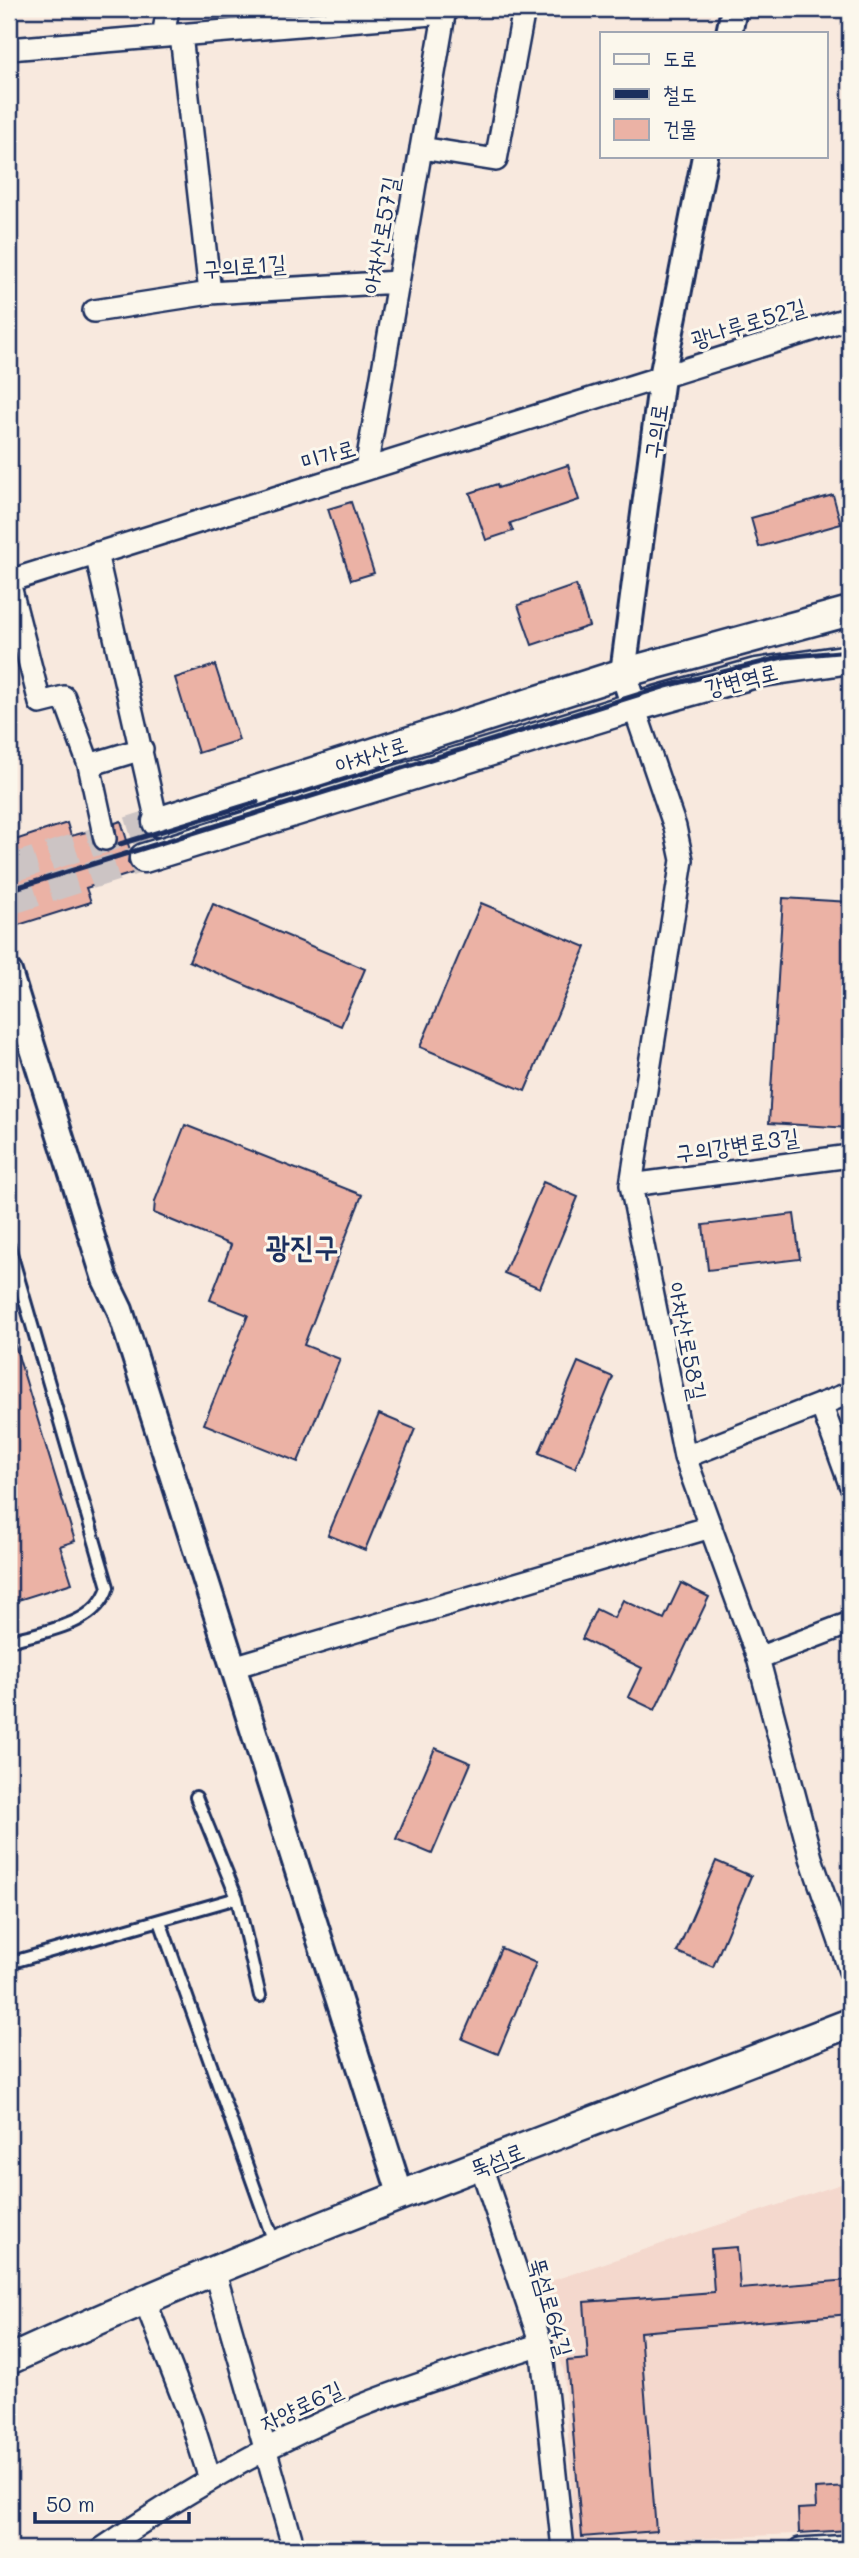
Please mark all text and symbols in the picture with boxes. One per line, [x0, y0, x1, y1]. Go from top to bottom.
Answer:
legend [600, 32, 828, 158]
text: 도로 [663, 44, 697, 71]
text: 철도 [663, 80, 697, 107]
text: 건물 [663, 114, 697, 141]
street label: 아차산로57길 [355, 174, 405, 296]
street label: 구의로1길 [201, 247, 287, 283]
street label: 광나루로52길 [687, 290, 809, 354]
street label: 구의로 [636, 401, 674, 461]
street label: 미가로 [297, 432, 359, 476]
street label: 강변역로 [701, 655, 781, 703]
street label: 아차산로 [331, 728, 411, 780]
street label: 구의강변로3길 [673, 1120, 801, 1168]
district label: 광진구 [266, 1225, 338, 1265]
street label: 아차산로58길 [662, 1279, 714, 1403]
street label: 뚝섬로 [466, 2135, 528, 2183]
street label: 뚝섬로64길 [524, 2254, 580, 2360]
street label: 자양로6길 [255, 2373, 347, 2437]
scale bar [35, 2481, 189, 2525]
text: 50 m [46, 2490, 95, 2517]

